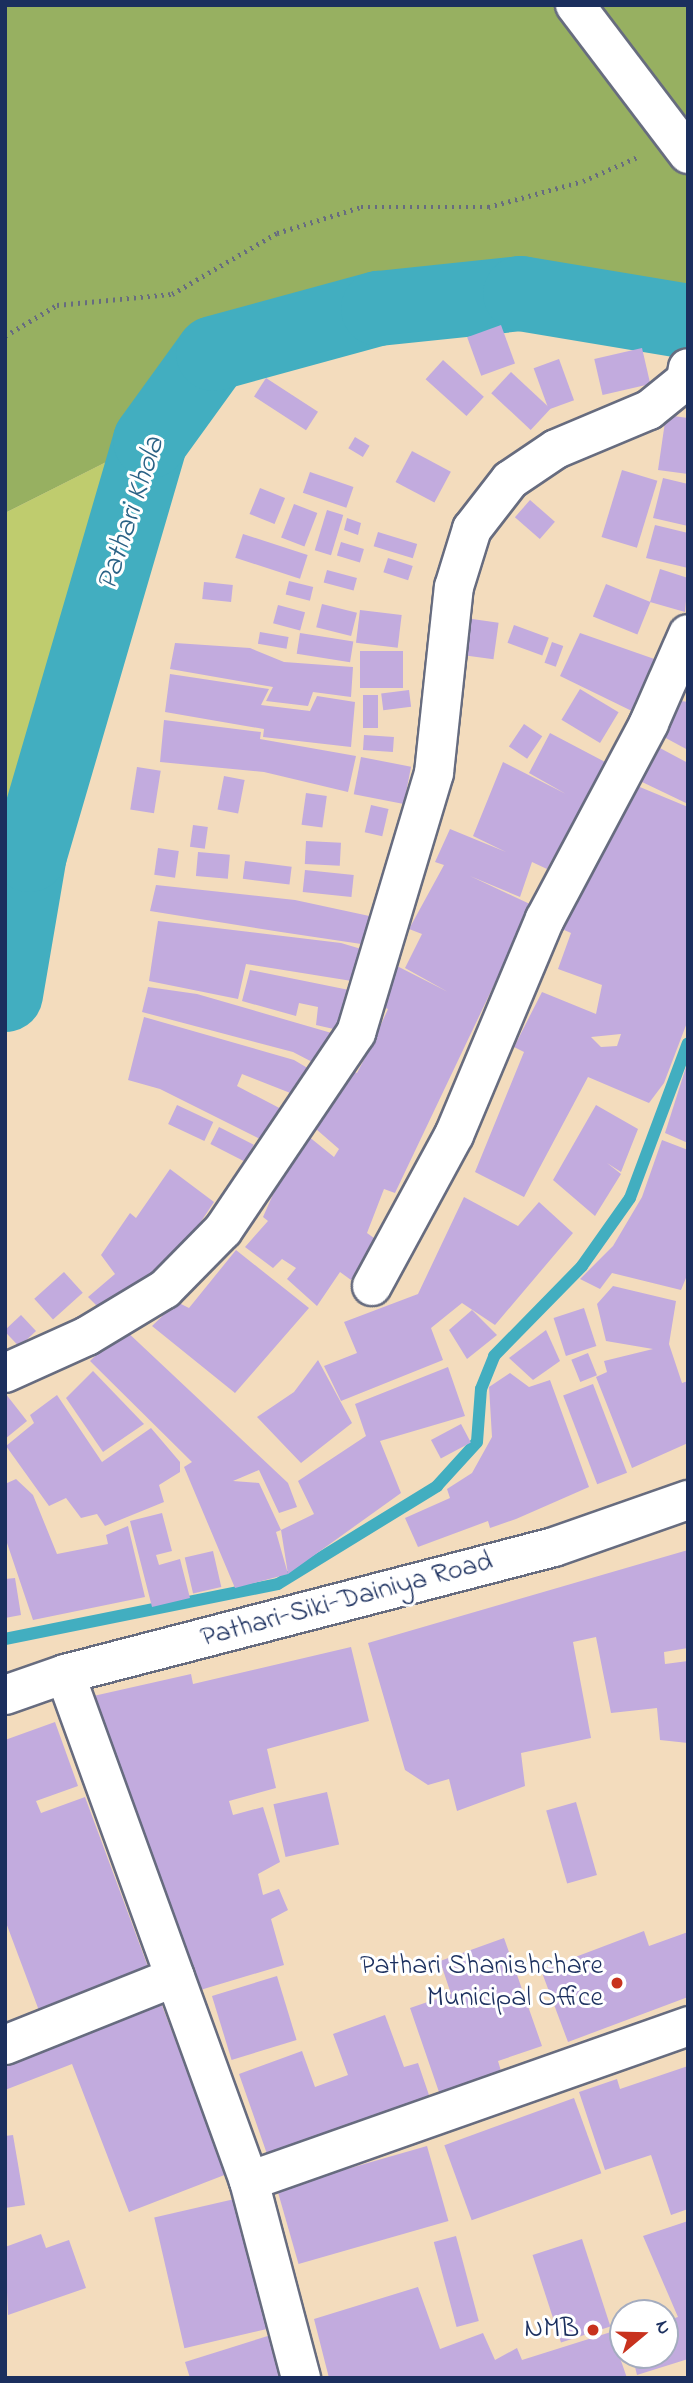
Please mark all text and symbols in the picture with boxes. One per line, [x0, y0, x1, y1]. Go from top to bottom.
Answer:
water label: Pathari Khola [90, 433, 174, 595]
street label: Pathari-Siki-Dainiya Road [197, 1546, 497, 1656]
place label: Pathari Shanishchare Municipal Office [360, 1950, 603, 2016]
marker: Pathari Shanishchare Municipal Office [609, 1975, 625, 1991]
north arrow [609, 2299, 679, 2369]
place label: NMB [524, 2313, 579, 2347]
text: N [648, 2317, 677, 2338]
marker: NMB [585, 2322, 601, 2338]

